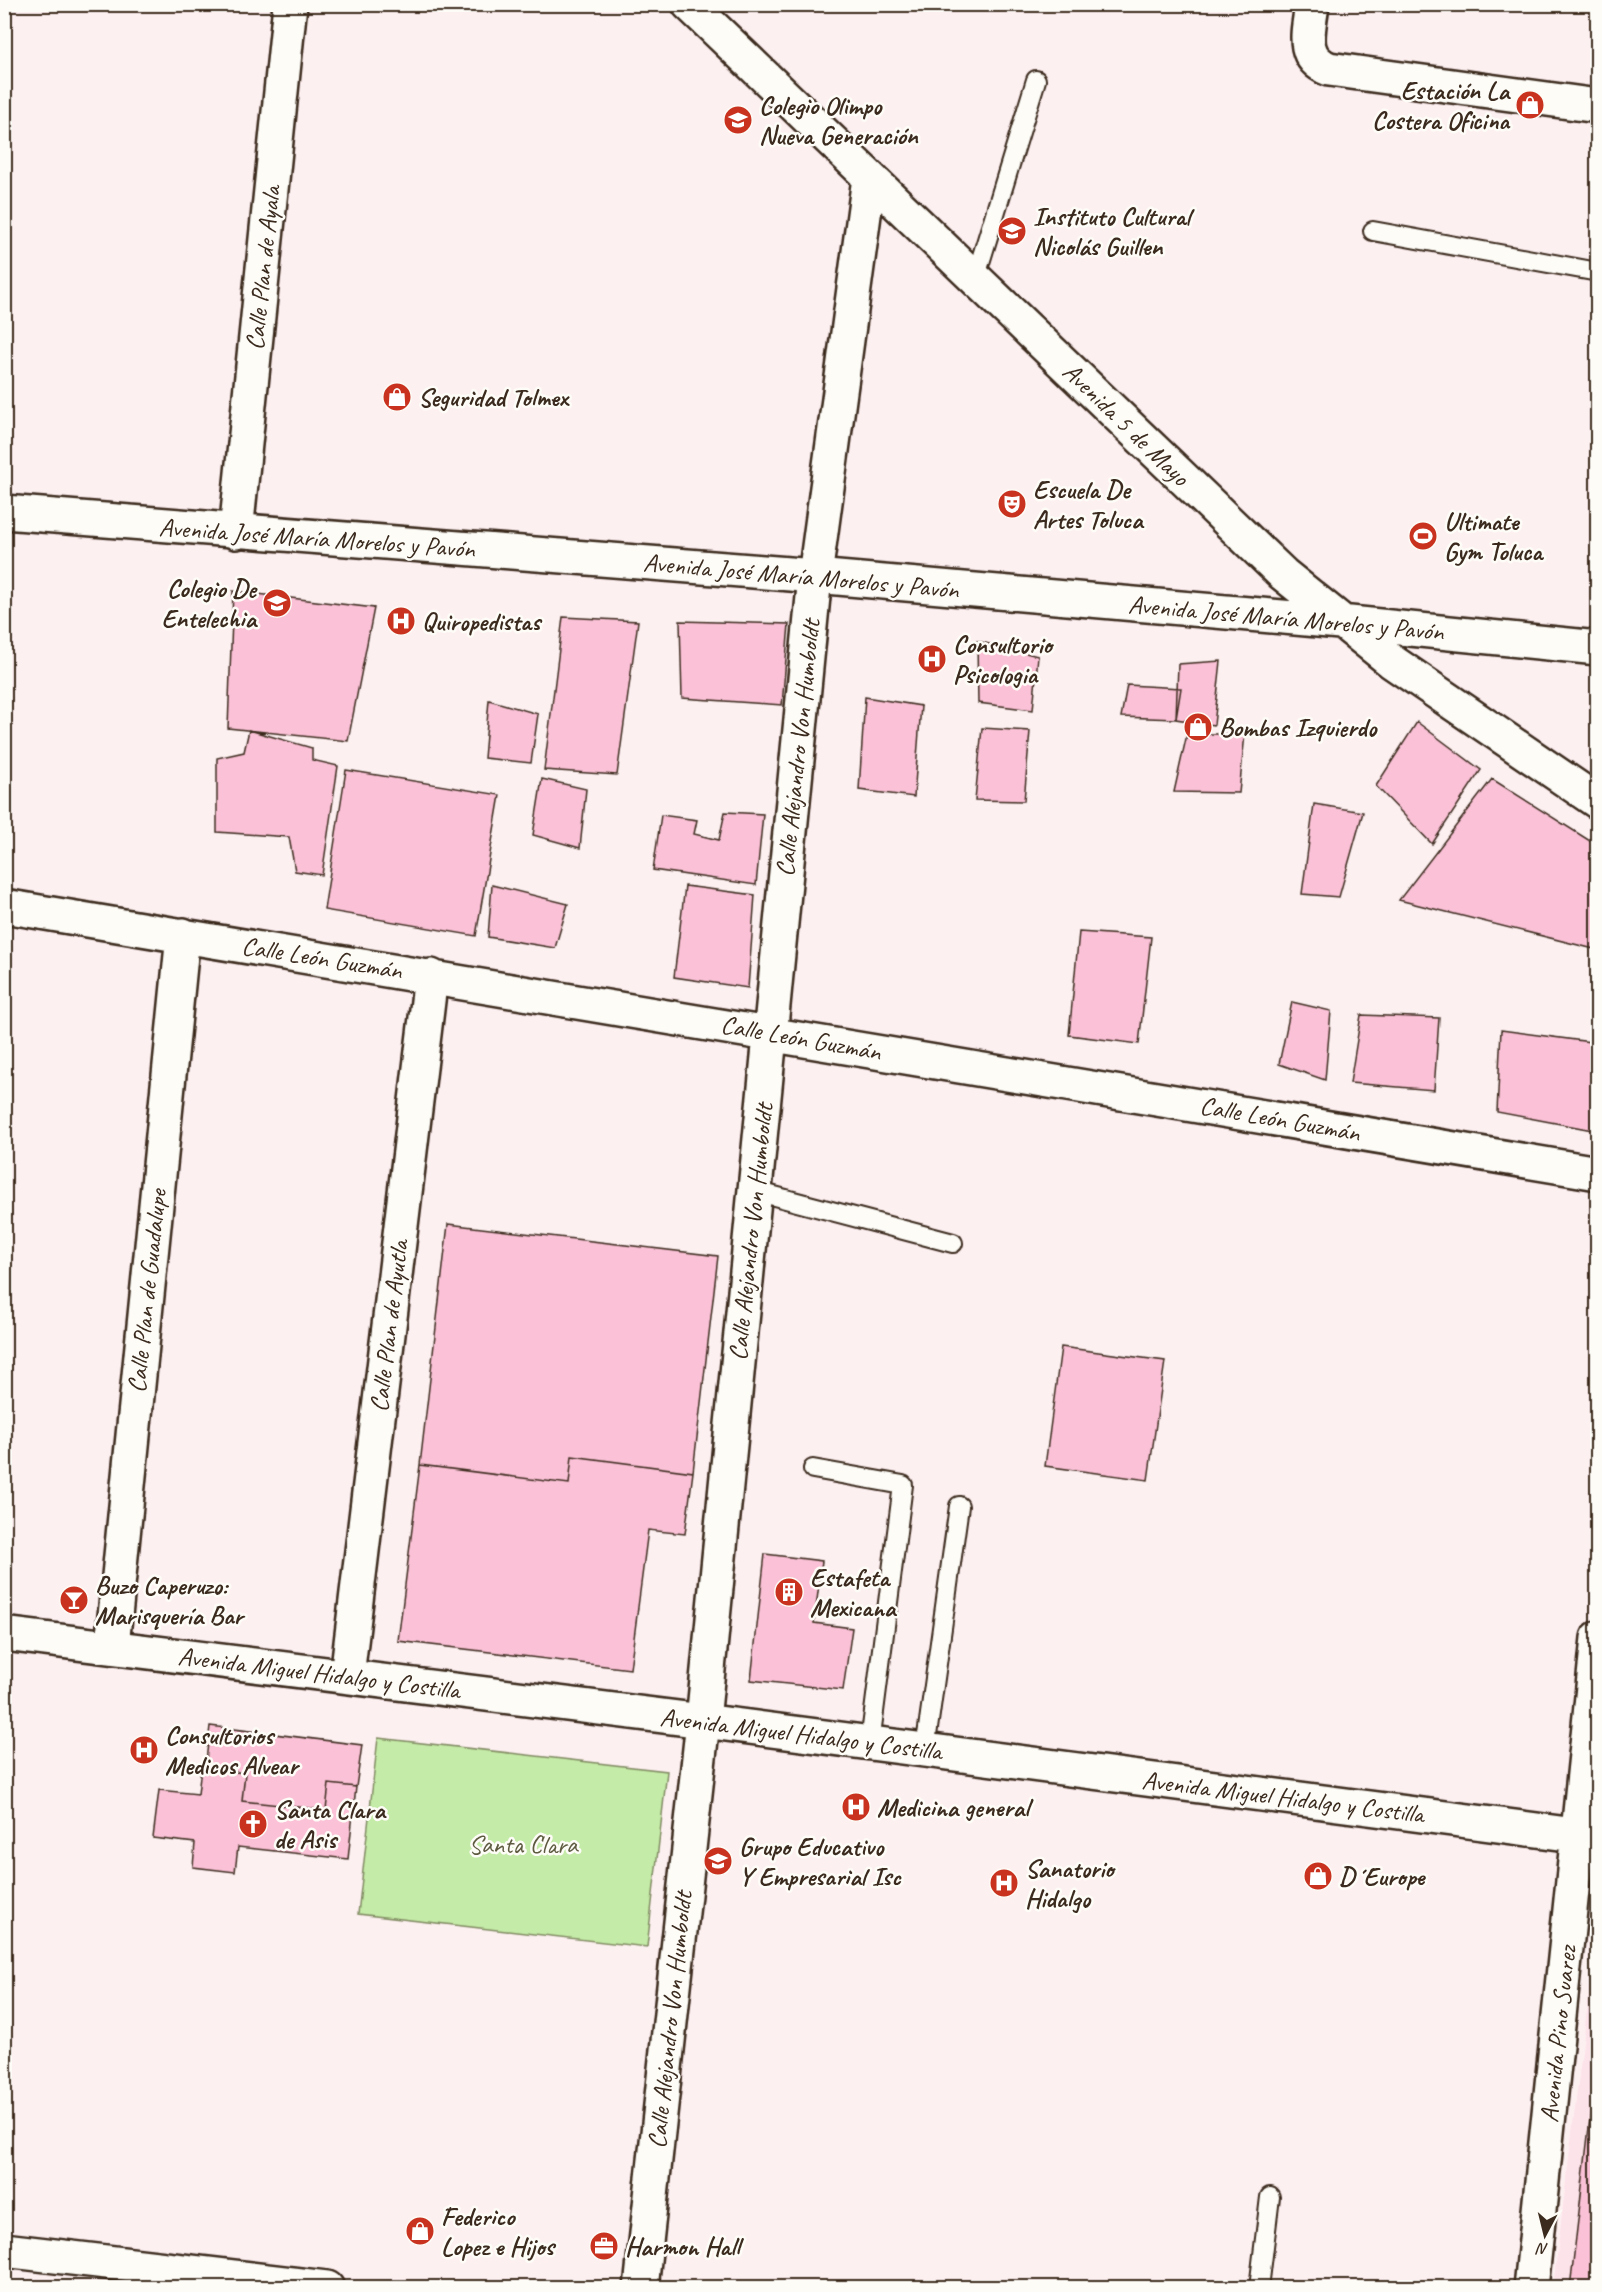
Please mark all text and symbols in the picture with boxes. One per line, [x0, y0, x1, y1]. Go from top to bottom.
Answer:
place label: Estación La Costera Oficina [1372, 74, 1511, 137]
place label: Colegio Olimpo Nueva Generación [759, 89, 919, 152]
shop icon: Estación La Costera Oficina [1514, 89, 1546, 121]
school or university icon: Colegio Olimpo Nueva Generación [722, 104, 754, 136]
street label: Calle Plan de Ayala [238, 182, 288, 352]
place label: Instituto Cultural Nicolás Guillen [1033, 200, 1196, 263]
school or university icon: Instituto Cultural Nicolás Guillen [996, 215, 1028, 247]
street label: Avenida 5 de Mayo [1056, 355, 1198, 494]
shop icon: Seguridad Tolmex [381, 381, 413, 413]
place label: Seguridad Tolmex [418, 381, 570, 414]
place label: Escuela De Artes Toluca [1033, 473, 1145, 536]
theatre icon: Escuela De Artes Toluca [996, 488, 1028, 520]
place label: Ultimate Gym Toluca [1444, 505, 1544, 568]
street label: Avenida José María Morelos y Pavón [158, 511, 477, 566]
sports icon: Ultimate Gym Toluca [1407, 520, 1439, 552]
street label: Avenida José María Morelos y Pavón [642, 546, 961, 606]
place label: Colegio De Entelechia [161, 572, 258, 635]
school or university icon: Colegio De Entelechia [261, 587, 293, 619]
street label: Avenida José María Morelos y Pavón [1127, 588, 1446, 648]
hospital icon: Quiropedistas [385, 605, 417, 637]
place label: Quiropedistas [422, 605, 543, 638]
street label: Calle Alejandro Von Humboldt [768, 616, 828, 878]
place label: Consultorio Psicologia [953, 628, 1055, 691]
hospital icon: Consultorio Psicologia [916, 643, 948, 675]
shop icon: Bombas Izquierdo [1182, 711, 1214, 743]
place label: Bombas Izquierdo [1219, 711, 1378, 744]
street label: Calle León Guzmán [239, 929, 406, 987]
street label: Calle León Guzmán [718, 1008, 885, 1069]
street label: Calle León Guzmán [1197, 1089, 1364, 1150]
street label: Calle Alejandro Von Humboldt [721, 1100, 781, 1362]
street label: Calle Plan de Guadalupe [120, 1186, 174, 1394]
street label: Calle Plan de Ayutla [362, 1236, 416, 1414]
place label: Estafeta Mexicana [810, 1561, 898, 1624]
place label: Buzo Caperuzo: Marisquería Bar [95, 1569, 246, 1632]
building icon: Estafeta Mexicana [773, 1576, 805, 1608]
bar icon: Buzo Caperuzo: Marisquería Bar [58, 1584, 90, 1616]
street label: Avenida Miguel Hidalgo y Costilla [176, 1639, 464, 1707]
street label: Avenida Miguel Hidalgo y Costilla [658, 1700, 946, 1768]
place label: Consultorios Medicos Alvear [165, 1719, 300, 1782]
hospital icon: Consultorios Medicos Alvear [128, 1734, 160, 1766]
street label: Avenida Miguel Hidalgo y Costilla [1140, 1763, 1428, 1831]
hospital icon: Medicina general [840, 1791, 872, 1823]
place label: Medicina general [877, 1791, 1034, 1824]
place label: Santa Clara de Asis [274, 1793, 387, 1856]
church icon: Santa Clara de Asis [237, 1808, 269, 1840]
park label: Santa Clara [469, 1828, 579, 1861]
place label: Grupo Educativo Y Empresarial Isc [739, 1830, 902, 1893]
school or university icon: Grupo Educativo Y Empresarial Isc [702, 1845, 734, 1877]
place label: Sanatorio Hidalgo [1025, 1852, 1116, 1915]
shop icon: D´Europe [1302, 1860, 1334, 1892]
place label: D´Europe [1339, 1860, 1427, 1893]
hospital icon: Sanatorio Hidalgo [988, 1867, 1020, 1899]
street label: Calle Alejandro Von Humboldt [640, 1888, 700, 2150]
street label: Avenida Pino Suarez [1532, 1942, 1584, 2124]
place label: Federico Lopez e Hijos [441, 2200, 557, 2263]
north arrow [1515, 2205, 1575, 2265]
shop icon: Federico Lopez e Hijos [404, 2215, 436, 2247]
office icon: Harmon Hall [588, 2230, 620, 2262]
place label: Harmon Hall [625, 2230, 744, 2263]
text: N [1534, 2238, 1549, 2259]

